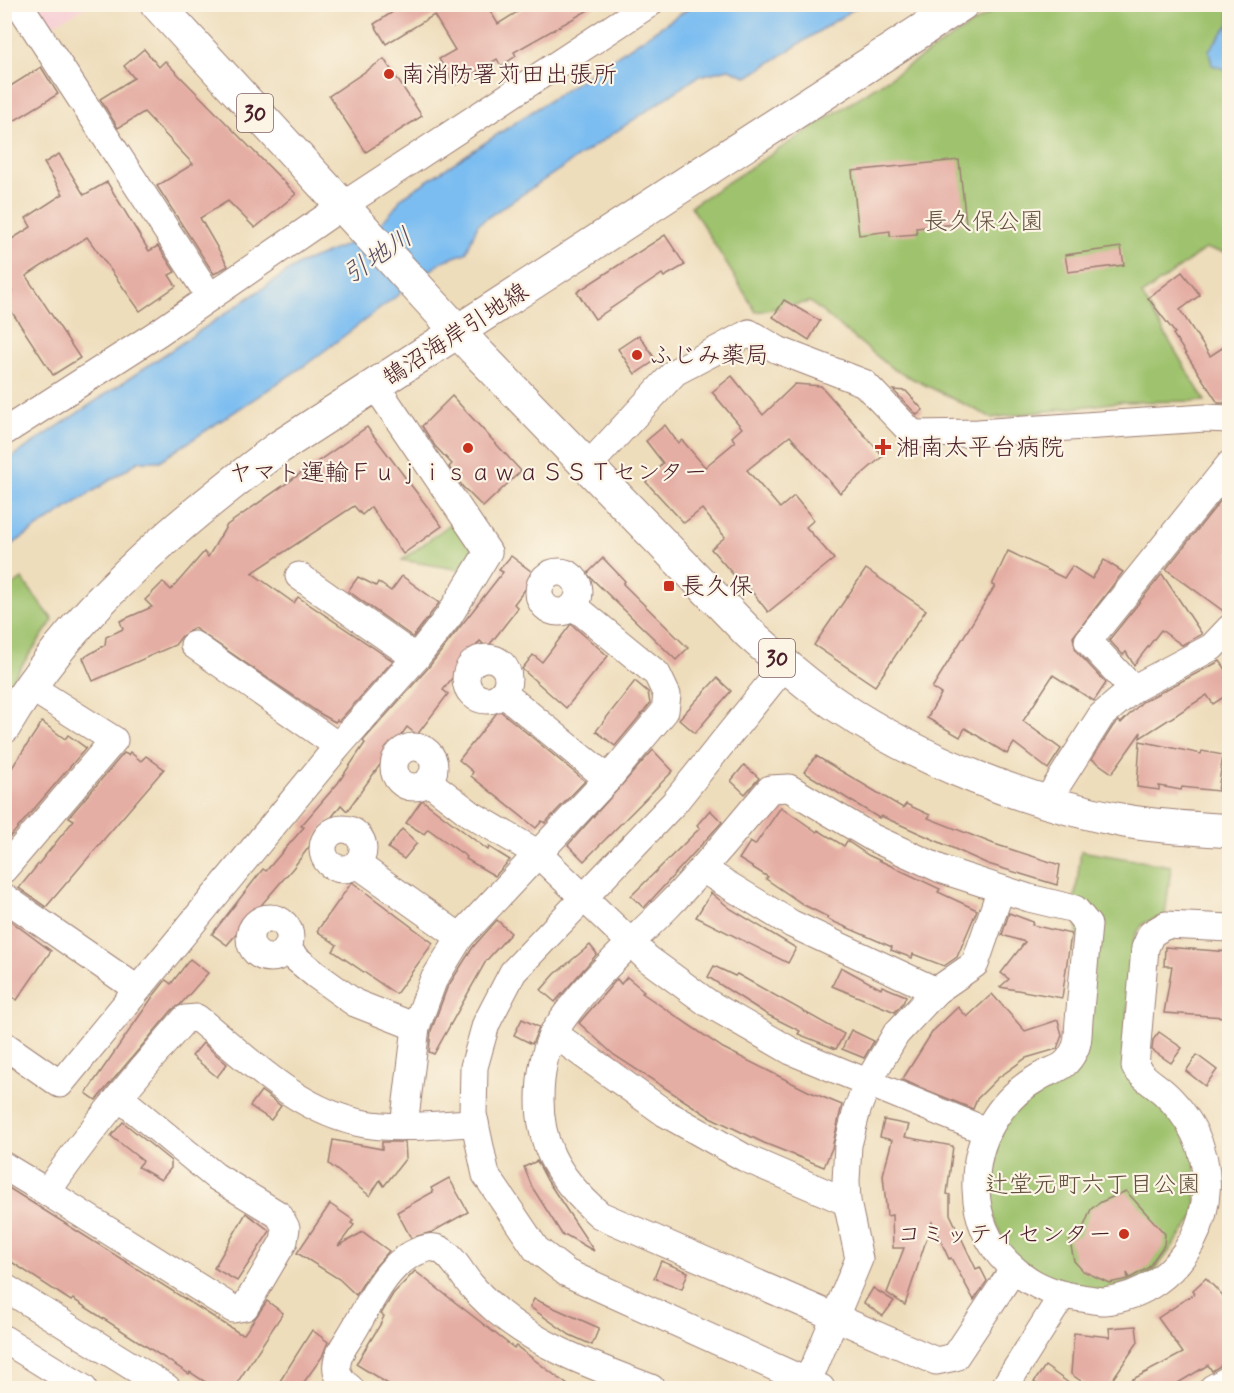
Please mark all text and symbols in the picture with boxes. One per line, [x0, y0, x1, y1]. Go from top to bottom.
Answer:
place label: 南消防署苅田出張所 [401, 60, 617, 91]
marker: 南消防署苅田出張所 [382, 67, 396, 81]
road number: 30 [237, 94, 273, 132]
park label: 長久保公園 [924, 207, 1044, 238]
water label: 引地川 [336, 221, 420, 293]
street label: 鵠沼海岸引地線 [377, 277, 535, 394]
place label: ふじみ薬局 [649, 341, 769, 372]
marker: ふじみ薬局 [630, 348, 644, 362]
place label: 湘南太平台病院 [896, 433, 1064, 464]
marker: 湘南太平台病院 [874, 438, 892, 456]
marker: ヤマト運輸ＦｕｊｉｓａｗａＳＳＴセンター [461, 441, 475, 455]
place label: ヤマト運輸ＦｕｊｉｓａｗａＳＳＴセンター [228, 458, 708, 489]
place label: 長久保 [681, 572, 753, 603]
marker: 長久保 [662, 579, 676, 593]
road number: 30 [759, 639, 795, 677]
park label: 辻堂元町六丁目公園 [985, 1170, 1201, 1201]
place label: コミッティセンター [897, 1220, 1112, 1251]
marker: コミッティセンター [1117, 1227, 1131, 1241]

